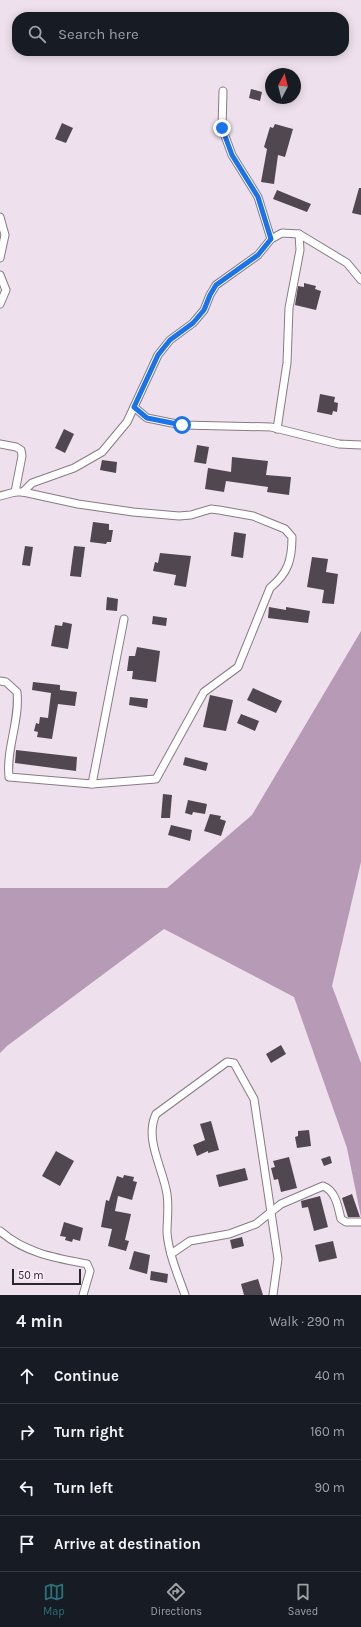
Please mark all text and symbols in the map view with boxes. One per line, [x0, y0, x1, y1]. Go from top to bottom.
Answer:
search box [12, 12, 349, 56]
icon: search [26, 23, 48, 45]
text: Search here [58, 25, 139, 43]
north arrow [265, 68, 301, 104]
route end [213, 119, 231, 137]
route start [173, 416, 191, 434]
scale bar [12, 1267, 81, 1286]
text: 50 m [18, 1269, 44, 1282]
text: 4 min [16, 1311, 63, 1331]
text: Walk · 290 m [269, 1314, 345, 1329]
icon: ahead [16, 1365, 38, 1387]
text: Continue [54, 1367, 119, 1385]
text: 40 m [315, 1368, 345, 1383]
icon: right [16, 1421, 38, 1443]
text: Turn right [54, 1423, 124, 1441]
text: 160 m [310, 1424, 345, 1439]
icon: left [16, 1477, 38, 1499]
text: Turn left [54, 1479, 113, 1497]
text: 90 m [314, 1480, 345, 1495]
icon: arrive [16, 1533, 38, 1555]
text: Arrive at destination [54, 1535, 201, 1553]
tab: Map [43, 1581, 65, 1618]
tab: Directions [150, 1581, 202, 1618]
tab: Saved [288, 1581, 318, 1618]

